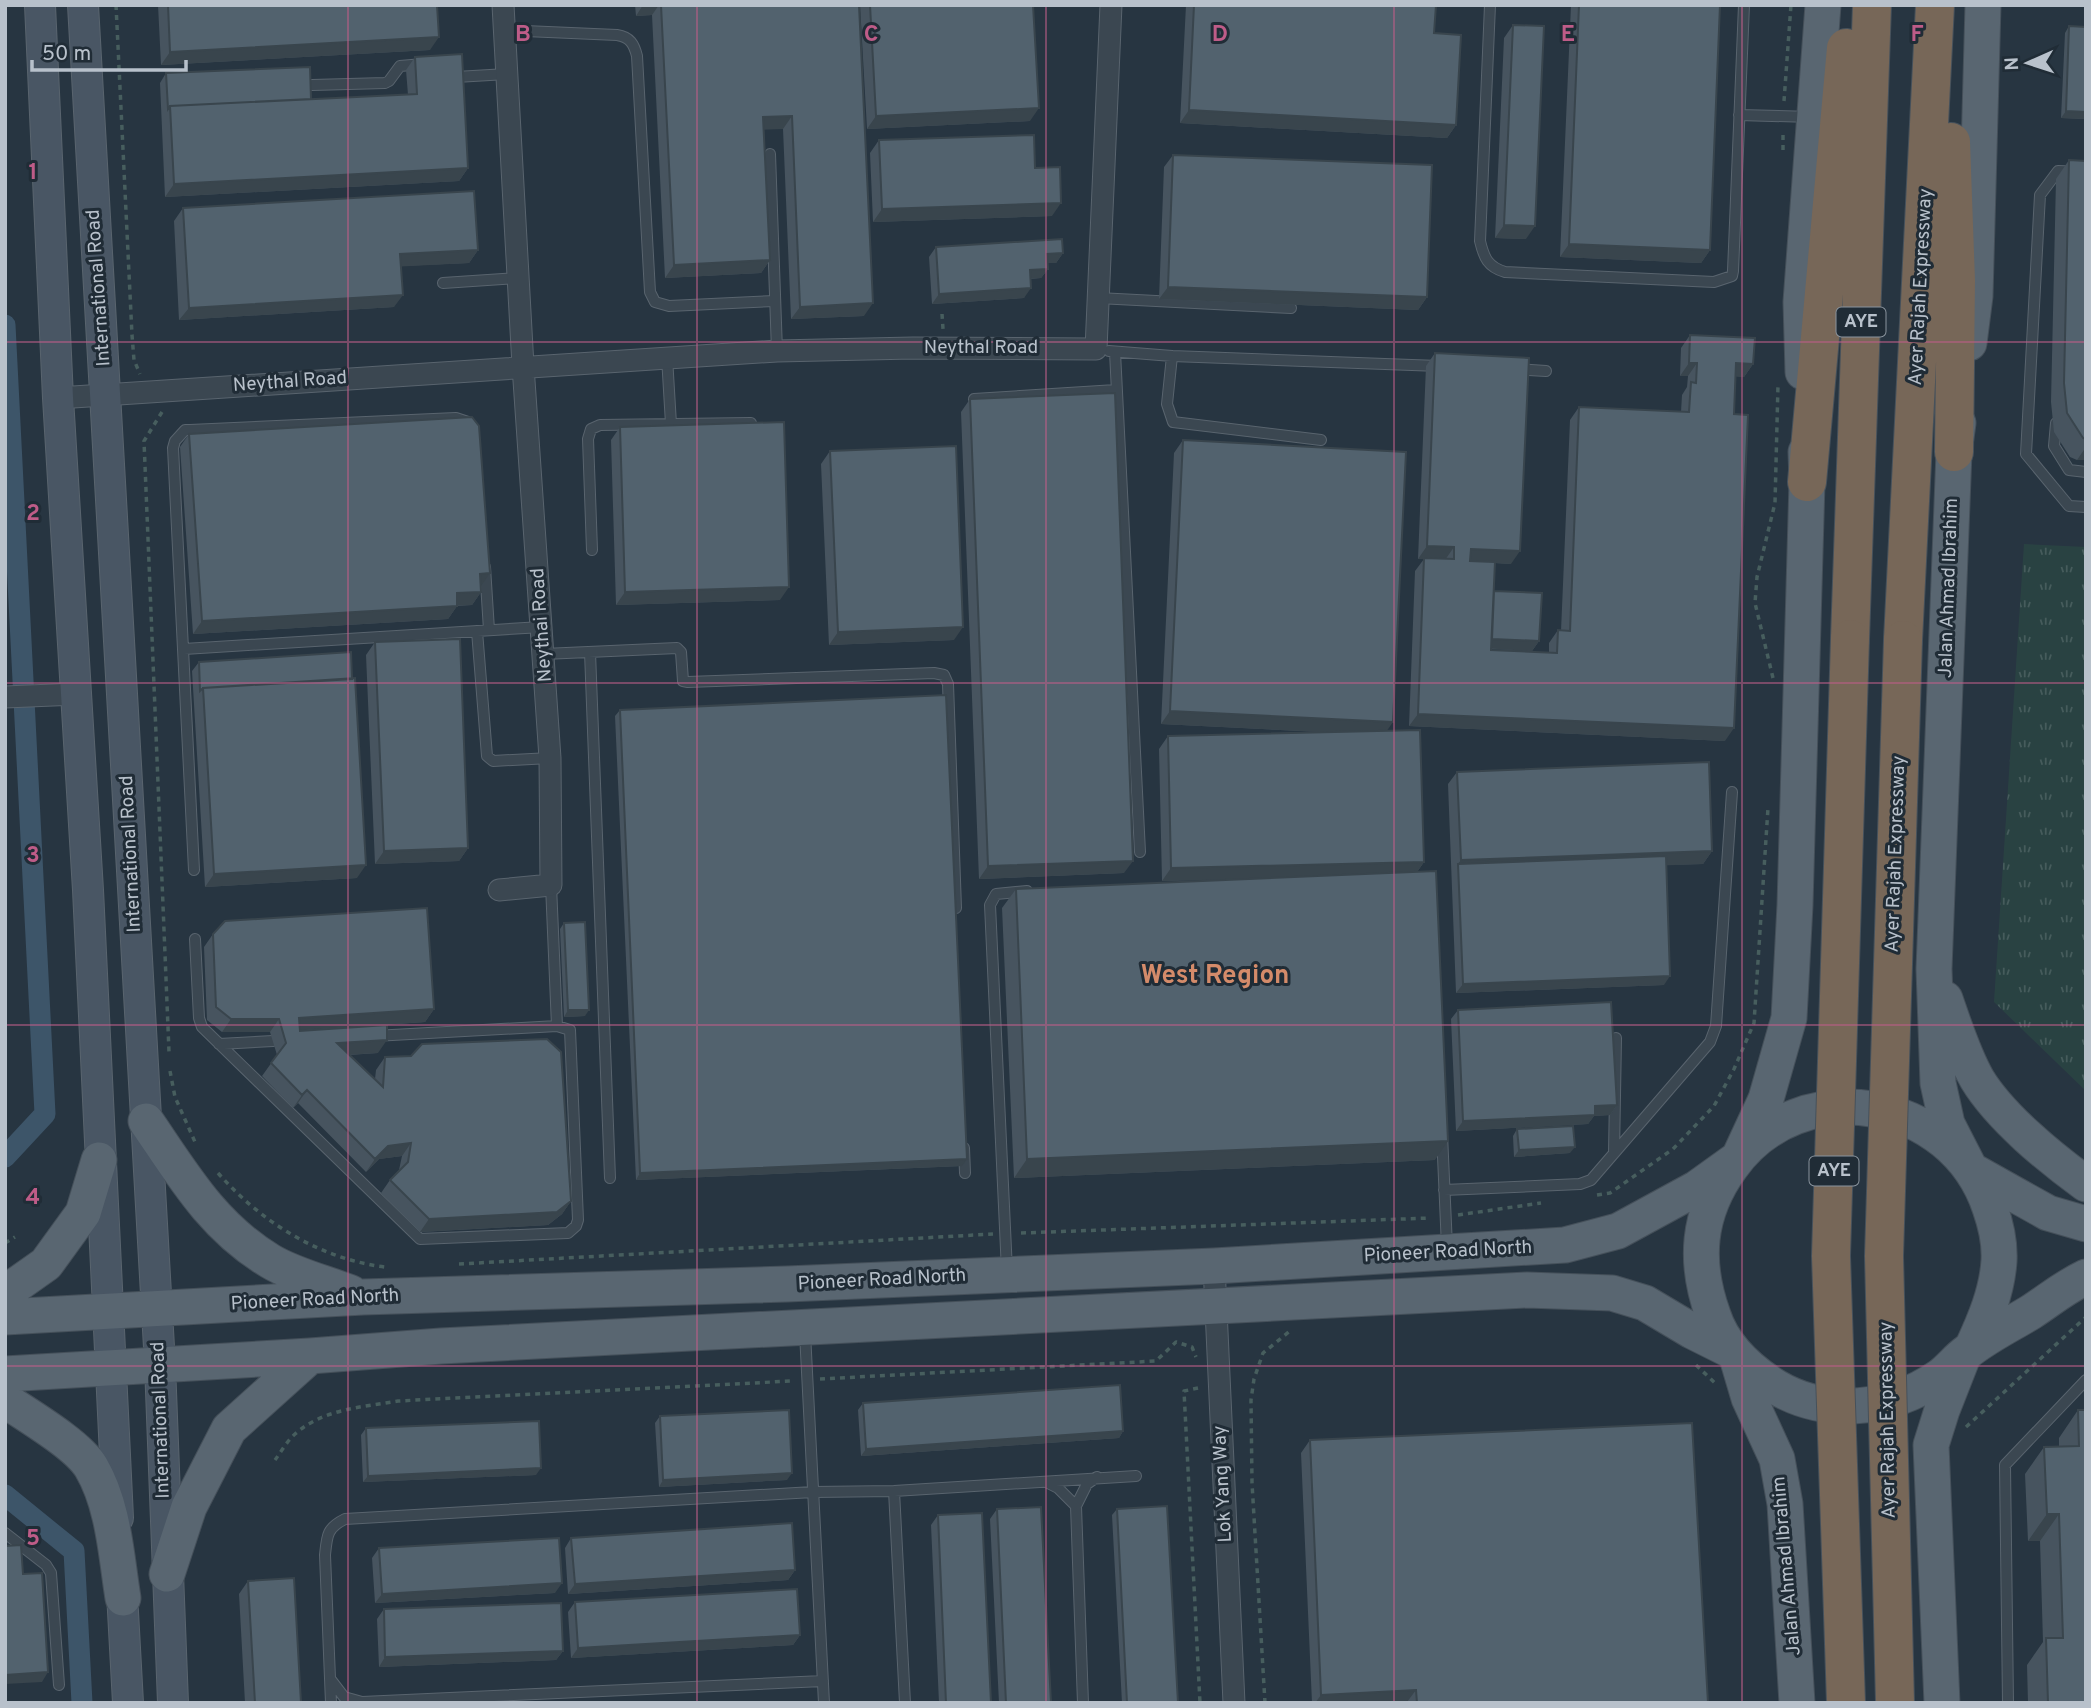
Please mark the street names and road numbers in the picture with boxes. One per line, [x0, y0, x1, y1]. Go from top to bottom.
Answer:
street label: Ayer Rajah Expressway [1904, 188, 1938, 386]
street label: International Road [82, 209, 116, 367]
road number: AYE [1836, 308, 1885, 336]
street label: Neythal Road [924, 336, 1038, 360]
street label: Neythal Road [232, 366, 348, 398]
street label: Jalan Ahmad Ibrahim [1934, 498, 1964, 678]
street label: Neythai Road [526, 567, 558, 683]
street label: Ayer Rajah Expressway [1881, 755, 1911, 953]
street label: International Road [115, 775, 147, 933]
road number: AYE [1810, 1156, 1858, 1186]
street label: Pioneer Road North [1363, 1236, 1533, 1268]
street label: Pioneer Road North [797, 1264, 967, 1296]
street label: Pioneer Road North [230, 1284, 400, 1316]
street label: Ayer Rajah Expressway [1874, 1321, 1902, 1519]
street label: International Road [146, 1341, 176, 1499]
street label: Lok Yang Way [1208, 1425, 1238, 1543]
street label: Jalan Ahmad Ibrahim [1767, 1475, 1807, 1657]

